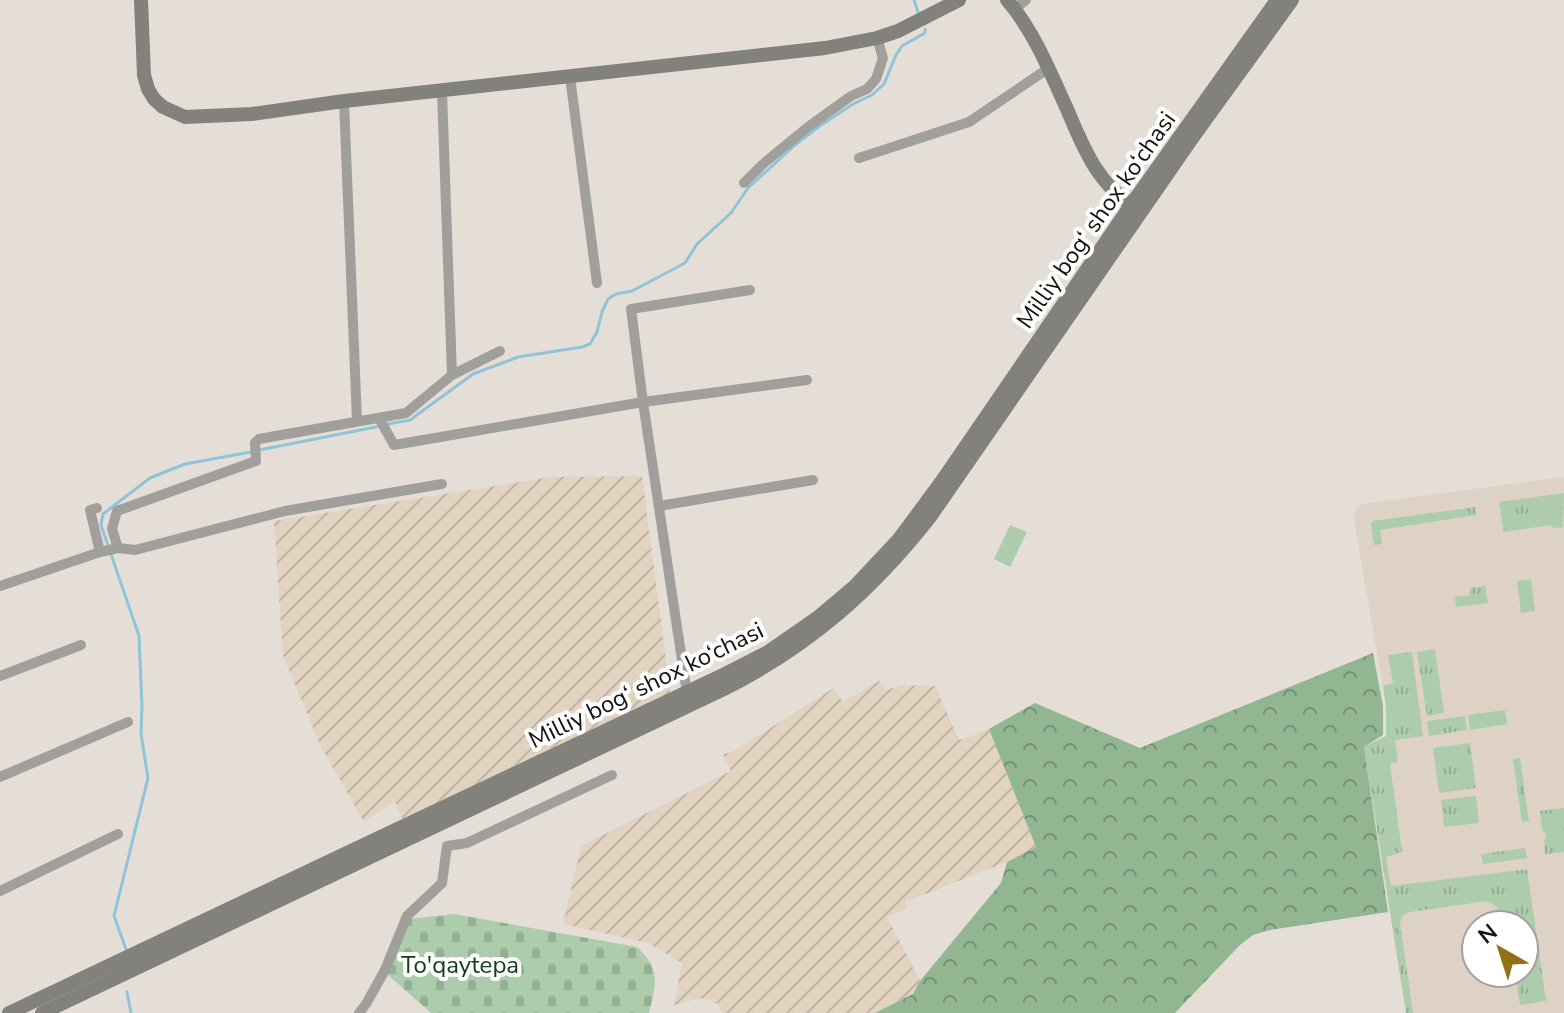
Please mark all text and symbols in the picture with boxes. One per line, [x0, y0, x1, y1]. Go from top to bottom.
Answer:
street label: Milliy bog‘ shox ko‘chasi [1009, 105, 1183, 335]
street label: Milliy bog‘ shox ko‘chasi [523, 614, 769, 756]
north arrow [1460, 909, 1540, 989]
text: N [1472, 917, 1504, 951]
park label: To'qaytepa [401, 949, 519, 981]

